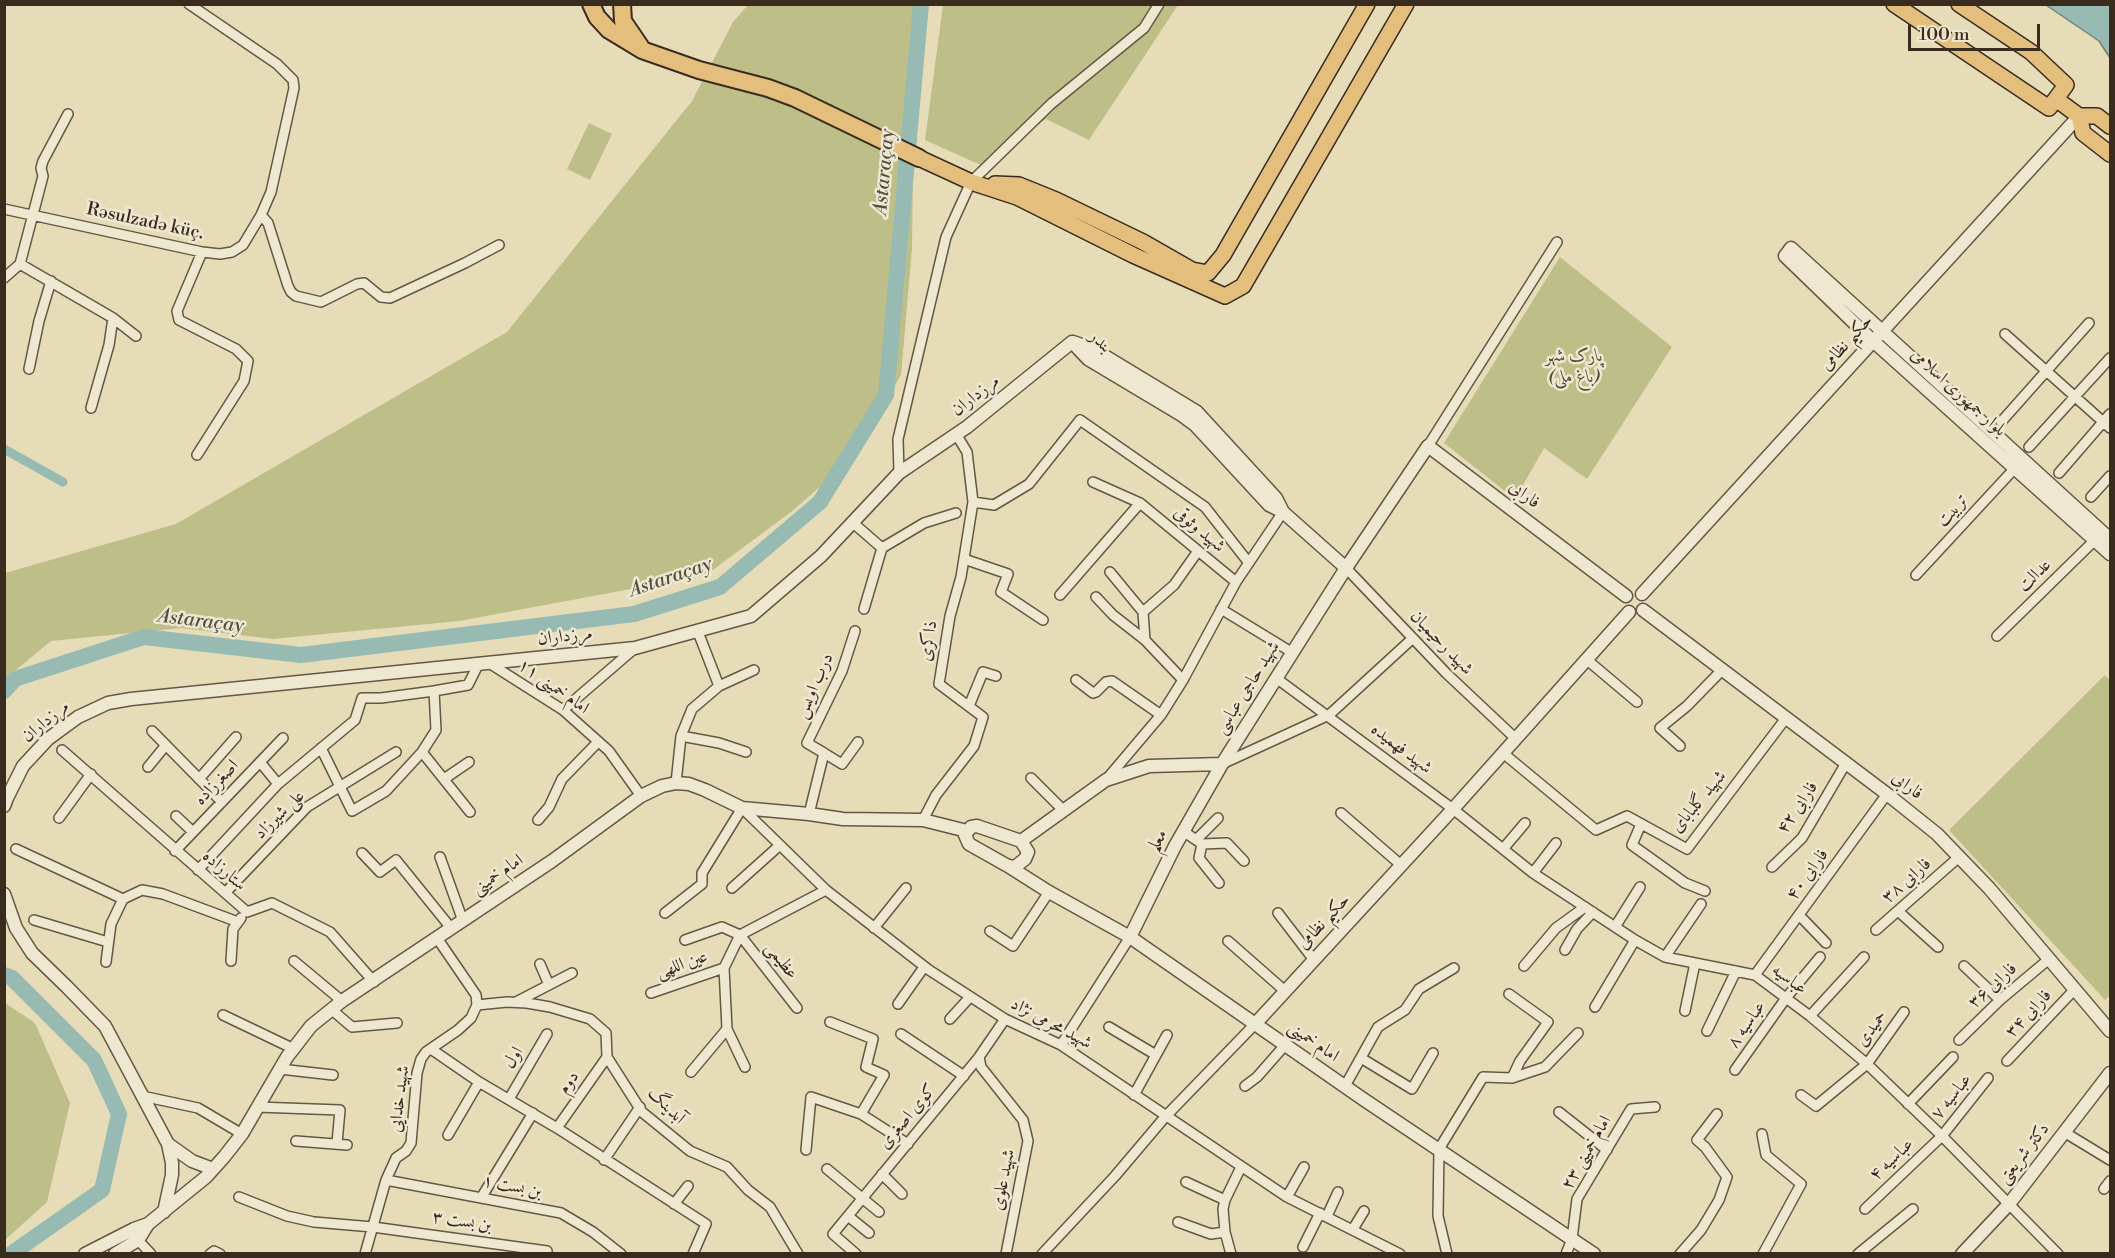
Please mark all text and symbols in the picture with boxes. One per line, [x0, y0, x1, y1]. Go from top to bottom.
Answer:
scale bar [1911, 12, 2043, 50]
text: 100 m [1919, 23, 1970, 46]
water label: Astaraçay [869, 128, 901, 216]
street label: Rəsulzadə küç. [84, 199, 206, 245]
street label: حکیم نظامی [1816, 310, 1878, 376]
street label: بندر [1084, 326, 1116, 358]
street label: بلوار جمهوری اسلامی [1906, 344, 2010, 442]
park label: پارک شهر (باغ ملی) [1545, 346, 1603, 388]
street label: مرزداران [948, 370, 1004, 422]
street label: فارابی [1504, 476, 1544, 514]
street label: تربیت [1933, 490, 1973, 532]
street label: شهید وثوقی [1169, 502, 1229, 558]
water label: Astaraçay [626, 553, 716, 603]
street label: عدالت [2014, 555, 2056, 597]
water label: Astaraçay [157, 605, 245, 639]
street label: شهید رحیمیان [1405, 606, 1477, 680]
street label: ذاکری [915, 619, 943, 663]
street label: مرزداران [536, 623, 594, 651]
street label: شهید حاجی عباسی [1211, 637, 1285, 739]
street label: درب اویس [791, 650, 839, 722]
street label: امام خمینی ۱۱ [513, 655, 593, 719]
street label: مرزداران [18, 696, 74, 748]
street label: شهید فهمیده [1366, 719, 1436, 779]
street label: اصغرزاده [190, 756, 244, 810]
street label: شهید گلبابای [1667, 766, 1731, 838]
street label: فارابی [1887, 767, 1927, 805]
street label: فارابی ۴۲ [1773, 778, 1823, 838]
street label: علی شیرزاد [250, 786, 310, 844]
street label: معلم [1143, 826, 1173, 856]
street label: فارابی ۴۰ [1782, 845, 1834, 905]
street label: ستارزاده [197, 846, 251, 896]
street label: امام خمینی [468, 850, 528, 900]
street label: فارابی ۳۸ [1878, 854, 1936, 908]
street label: حکیم نظامی [1293, 890, 1355, 954]
street label: عظیمی [760, 938, 802, 984]
street label: عین اللهی [654, 946, 710, 984]
street label: فارابی ۳۶ [1964, 958, 2022, 1014]
street label: عباسیه [1767, 960, 1811, 1000]
street label: فارابی ۳۴ [2001, 985, 2057, 1043]
street label: شهید محرمی نژاد [1007, 994, 1095, 1054]
street label: عباسیه ۸ [1723, 997, 1771, 1053]
street label: حمیدی [1852, 1007, 1892, 1051]
street label: امام خمینی [1283, 1017, 1343, 1067]
street label: اول [499, 1043, 529, 1073]
street label: شهید خدایی [385, 1064, 415, 1134]
street label: دوم [553, 1067, 585, 1099]
street label: عباسیه ۷ [1927, 1070, 1977, 1124]
street label: کوی اصغری [874, 1080, 942, 1154]
street label: آبدینگ [643, 1083, 689, 1129]
street label: امام خمینی ۲۳ [1557, 1112, 1617, 1194]
street label: دکتر شریعتی [1993, 1119, 2055, 1189]
street label: عباسیه ۴ [1865, 1134, 1919, 1186]
street label: شهید علوی [987, 1147, 1021, 1213]
street label: بن بست ۱ [480, 1171, 544, 1203]
street label: بن بست ۳ [431, 1207, 493, 1237]

